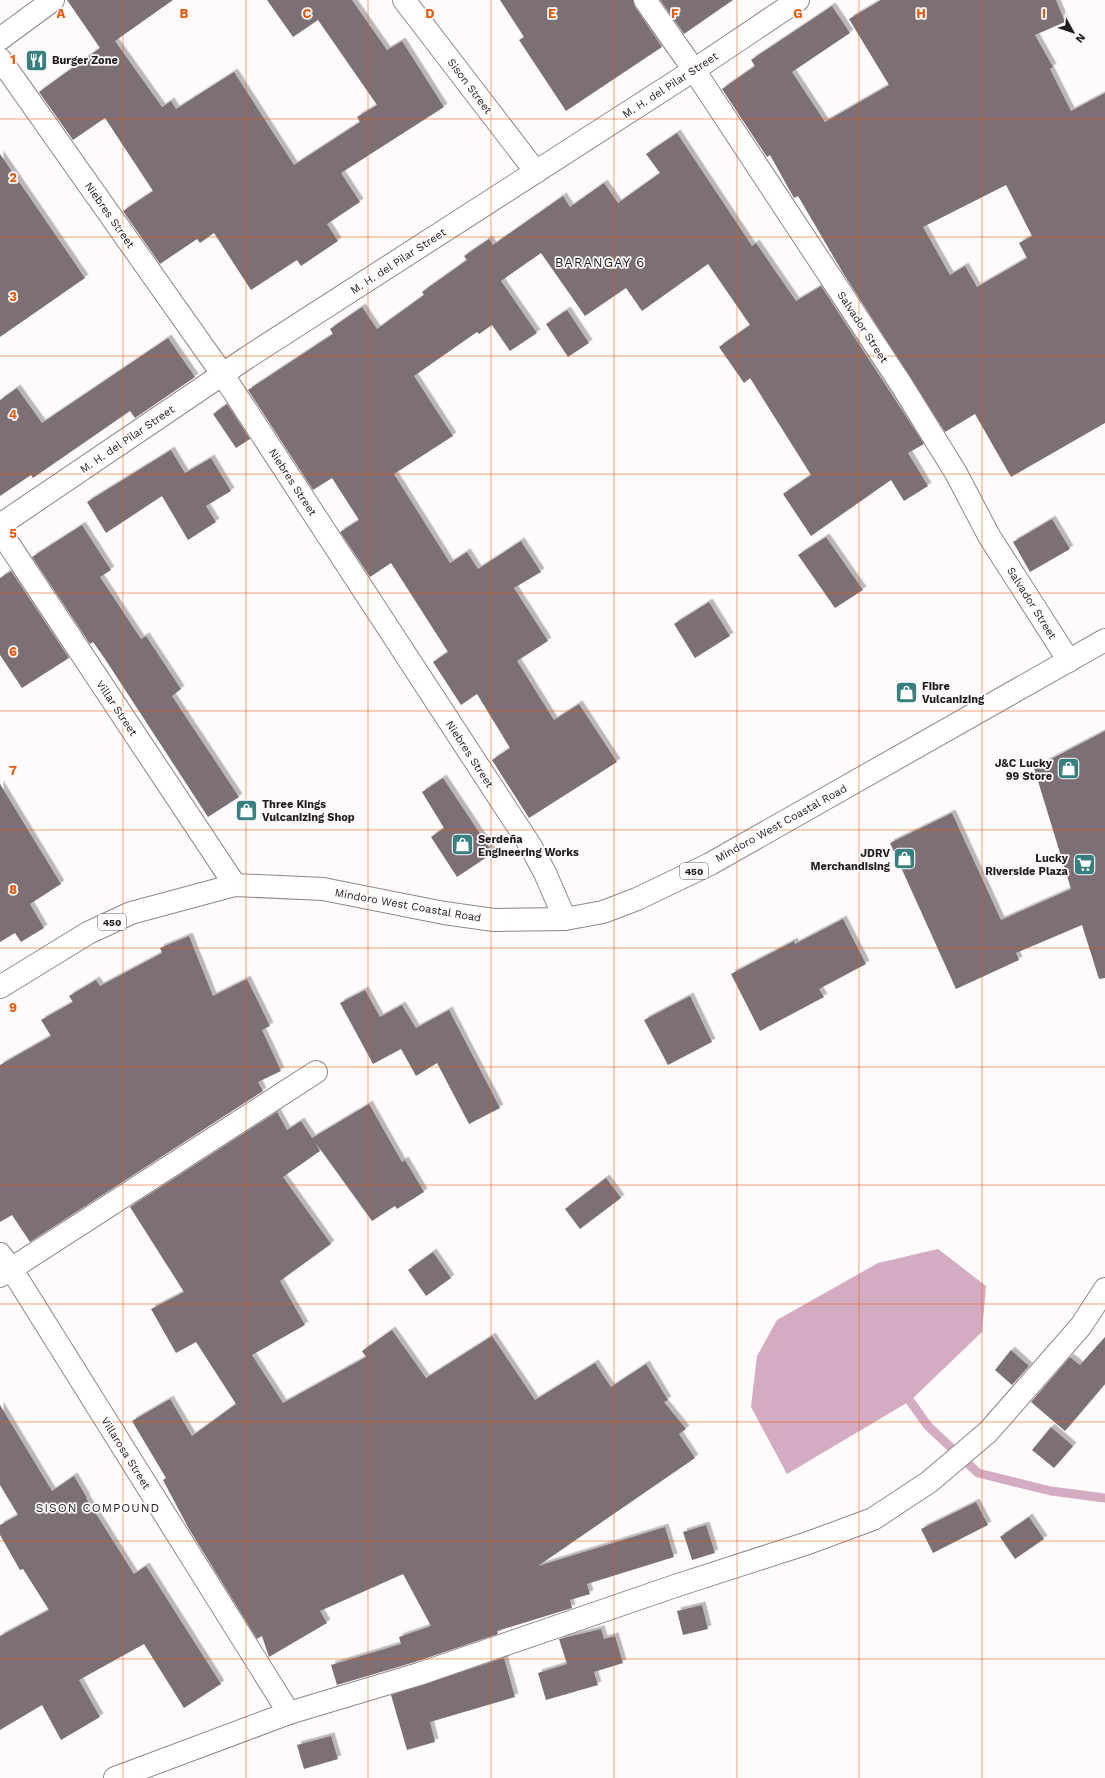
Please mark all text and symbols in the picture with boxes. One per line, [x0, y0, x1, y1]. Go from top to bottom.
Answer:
text: A [57, 6, 66, 21]
text: B [180, 6, 189, 21]
text: C [303, 6, 312, 21]
text: D [425, 6, 435, 21]
text: E [548, 6, 556, 21]
text: F [671, 6, 679, 21]
text: G [793, 6, 803, 21]
text: H [916, 6, 926, 21]
text: I [1042, 6, 1046, 21]
north arrow [1053, 12, 1093, 52]
text: N [1073, 31, 1088, 45]
restaurant icon: Burger Zone [24, 47, 50, 73]
street label: M. H. del Pilar Street [620, 49, 721, 121]
text: 1 [10, 52, 16, 67]
place label: Burger Zone [52, 54, 118, 67]
street label: Sison Street [445, 56, 495, 117]
text: 2 [9, 170, 17, 185]
street label: Niebres Street [82, 180, 137, 251]
street label: M. H. del Pilar Street [348, 225, 449, 297]
district label: BARANGAY 6 [555, 255, 645, 270]
text: 3 [9, 289, 17, 304]
street label: Salvador Street [835, 289, 891, 366]
street label: M. H. del Pilar Street [78, 403, 177, 476]
text: 4 [9, 407, 18, 422]
street label: Niebres Street [266, 446, 319, 519]
text: 5 [9, 526, 17, 541]
street label: Salvador Street [1004, 565, 1059, 642]
text: 6 [9, 644, 17, 659]
street label: Villar Street [93, 678, 140, 739]
shop icon: Fibre Vulcanizing [894, 679, 920, 705]
place label: Fibre Vulcanizing [922, 680, 985, 706]
street label: Niebres Street [443, 718, 496, 791]
shop icon: J&C Lucky 99 Store [1055, 756, 1081, 782]
place label: J&C Lucky 99 Store [995, 757, 1053, 783]
text: 7 [9, 763, 17, 778]
street label: Mindoro West Coastal Road [713, 782, 849, 865]
shop icon: Three Kings Vulcanizing Shop [233, 797, 259, 823]
place label: Three Kings Vulcanizing Shop [262, 798, 355, 824]
shop icon: Serdeña Engineering Works [449, 832, 475, 858]
place label: Serdeña Engineering Works [478, 833, 579, 859]
shop icon: JDRV Merchandising [892, 846, 918, 872]
place label: JDRV Merchandising [811, 847, 891, 873]
supermarket icon: Lucky Riverside Plaza [1071, 851, 1097, 877]
place label: Lucky Riverside Plaza [985, 852, 1069, 878]
road number: 450 [680, 863, 708, 879]
text: 8 [9, 882, 17, 897]
street label: Mindoro West Coastal Road [334, 886, 482, 925]
road number: 450 [98, 914, 126, 930]
text: 9 [9, 1000, 17, 1015]
street label: Villarosa Street [98, 1415, 153, 1492]
district label: SISON COMPOUND [36, 1501, 160, 1515]

